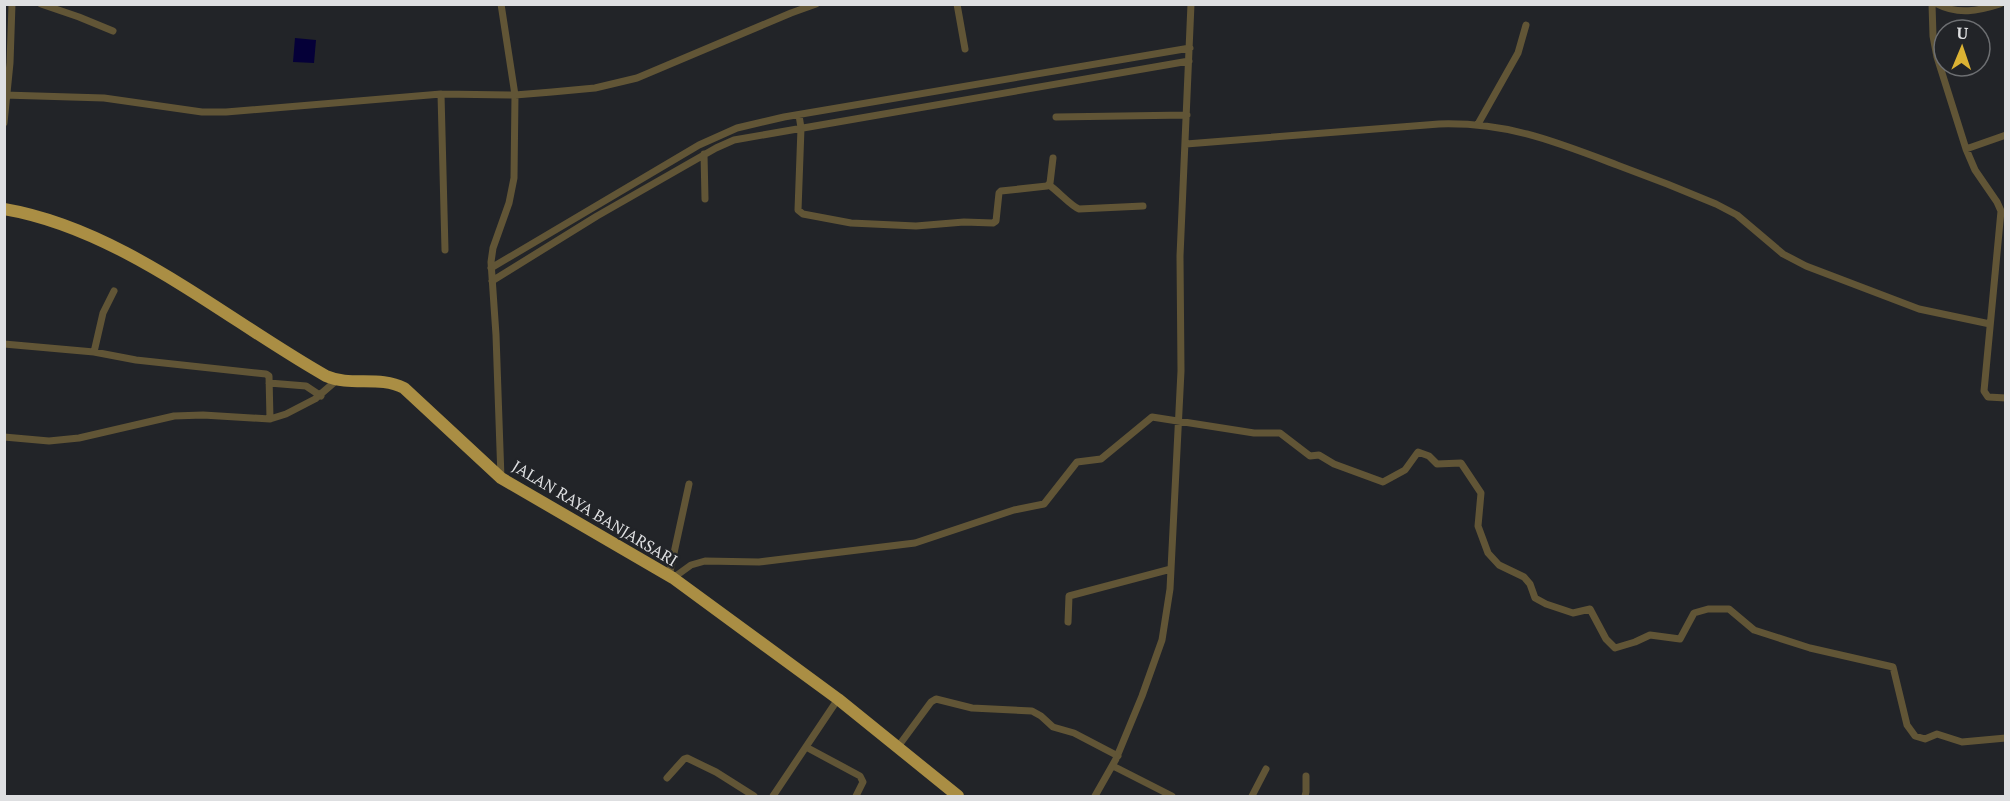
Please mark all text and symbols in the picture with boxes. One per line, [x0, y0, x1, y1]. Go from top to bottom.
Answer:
north arrow [1932, 18, 1992, 78]
text: U [1956, 22, 1969, 44]
street label: JALAN RAYA BANJARSARI [508, 455, 682, 571]

